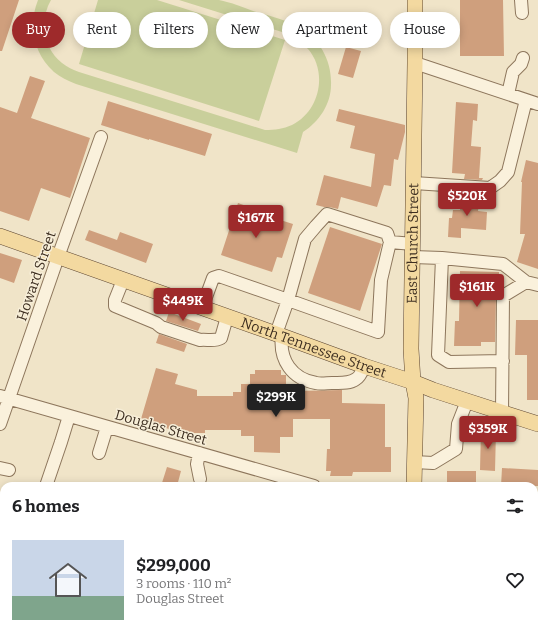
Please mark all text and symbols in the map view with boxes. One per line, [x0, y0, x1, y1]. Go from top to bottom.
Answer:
chip: Buy [12, 12, 65, 48]
chip: Rent [73, 12, 131, 48]
chip: Filters [139, 12, 208, 48]
chip: New [216, 12, 274, 48]
chip: Apartment [282, 12, 382, 48]
chip: House [390, 12, 460, 48]
street label: East Church Street [404, 183, 422, 304]
pin: $520K [439, 183, 495, 217]
text: $520K [447, 188, 487, 203]
pin: $167K [228, 205, 284, 239]
text: $167K [237, 210, 275, 225]
street label: Howard Street [13, 229, 60, 323]
pin: $161K [449, 274, 505, 308]
text: $161K [459, 279, 495, 294]
pin: $449K [155, 288, 211, 322]
text: $449K [163, 293, 203, 308]
street label: North Tennessee Street [239, 314, 388, 382]
pin: $299K [248, 384, 304, 418]
text: $299K [256, 389, 296, 404]
street label: Douglas Street [113, 406, 209, 449]
pin: $359K [460, 416, 516, 450]
text: $359K [468, 421, 508, 436]
icon: filters [504, 495, 526, 517]
text: 6 homes [12, 496, 80, 517]
text: $299,000 [136, 555, 211, 576]
icon: home [44, 556, 92, 604]
icon: heart [504, 569, 526, 591]
text: 3 rooms · 110 m² [136, 576, 231, 591]
text: Douglas Street [136, 591, 224, 606]

